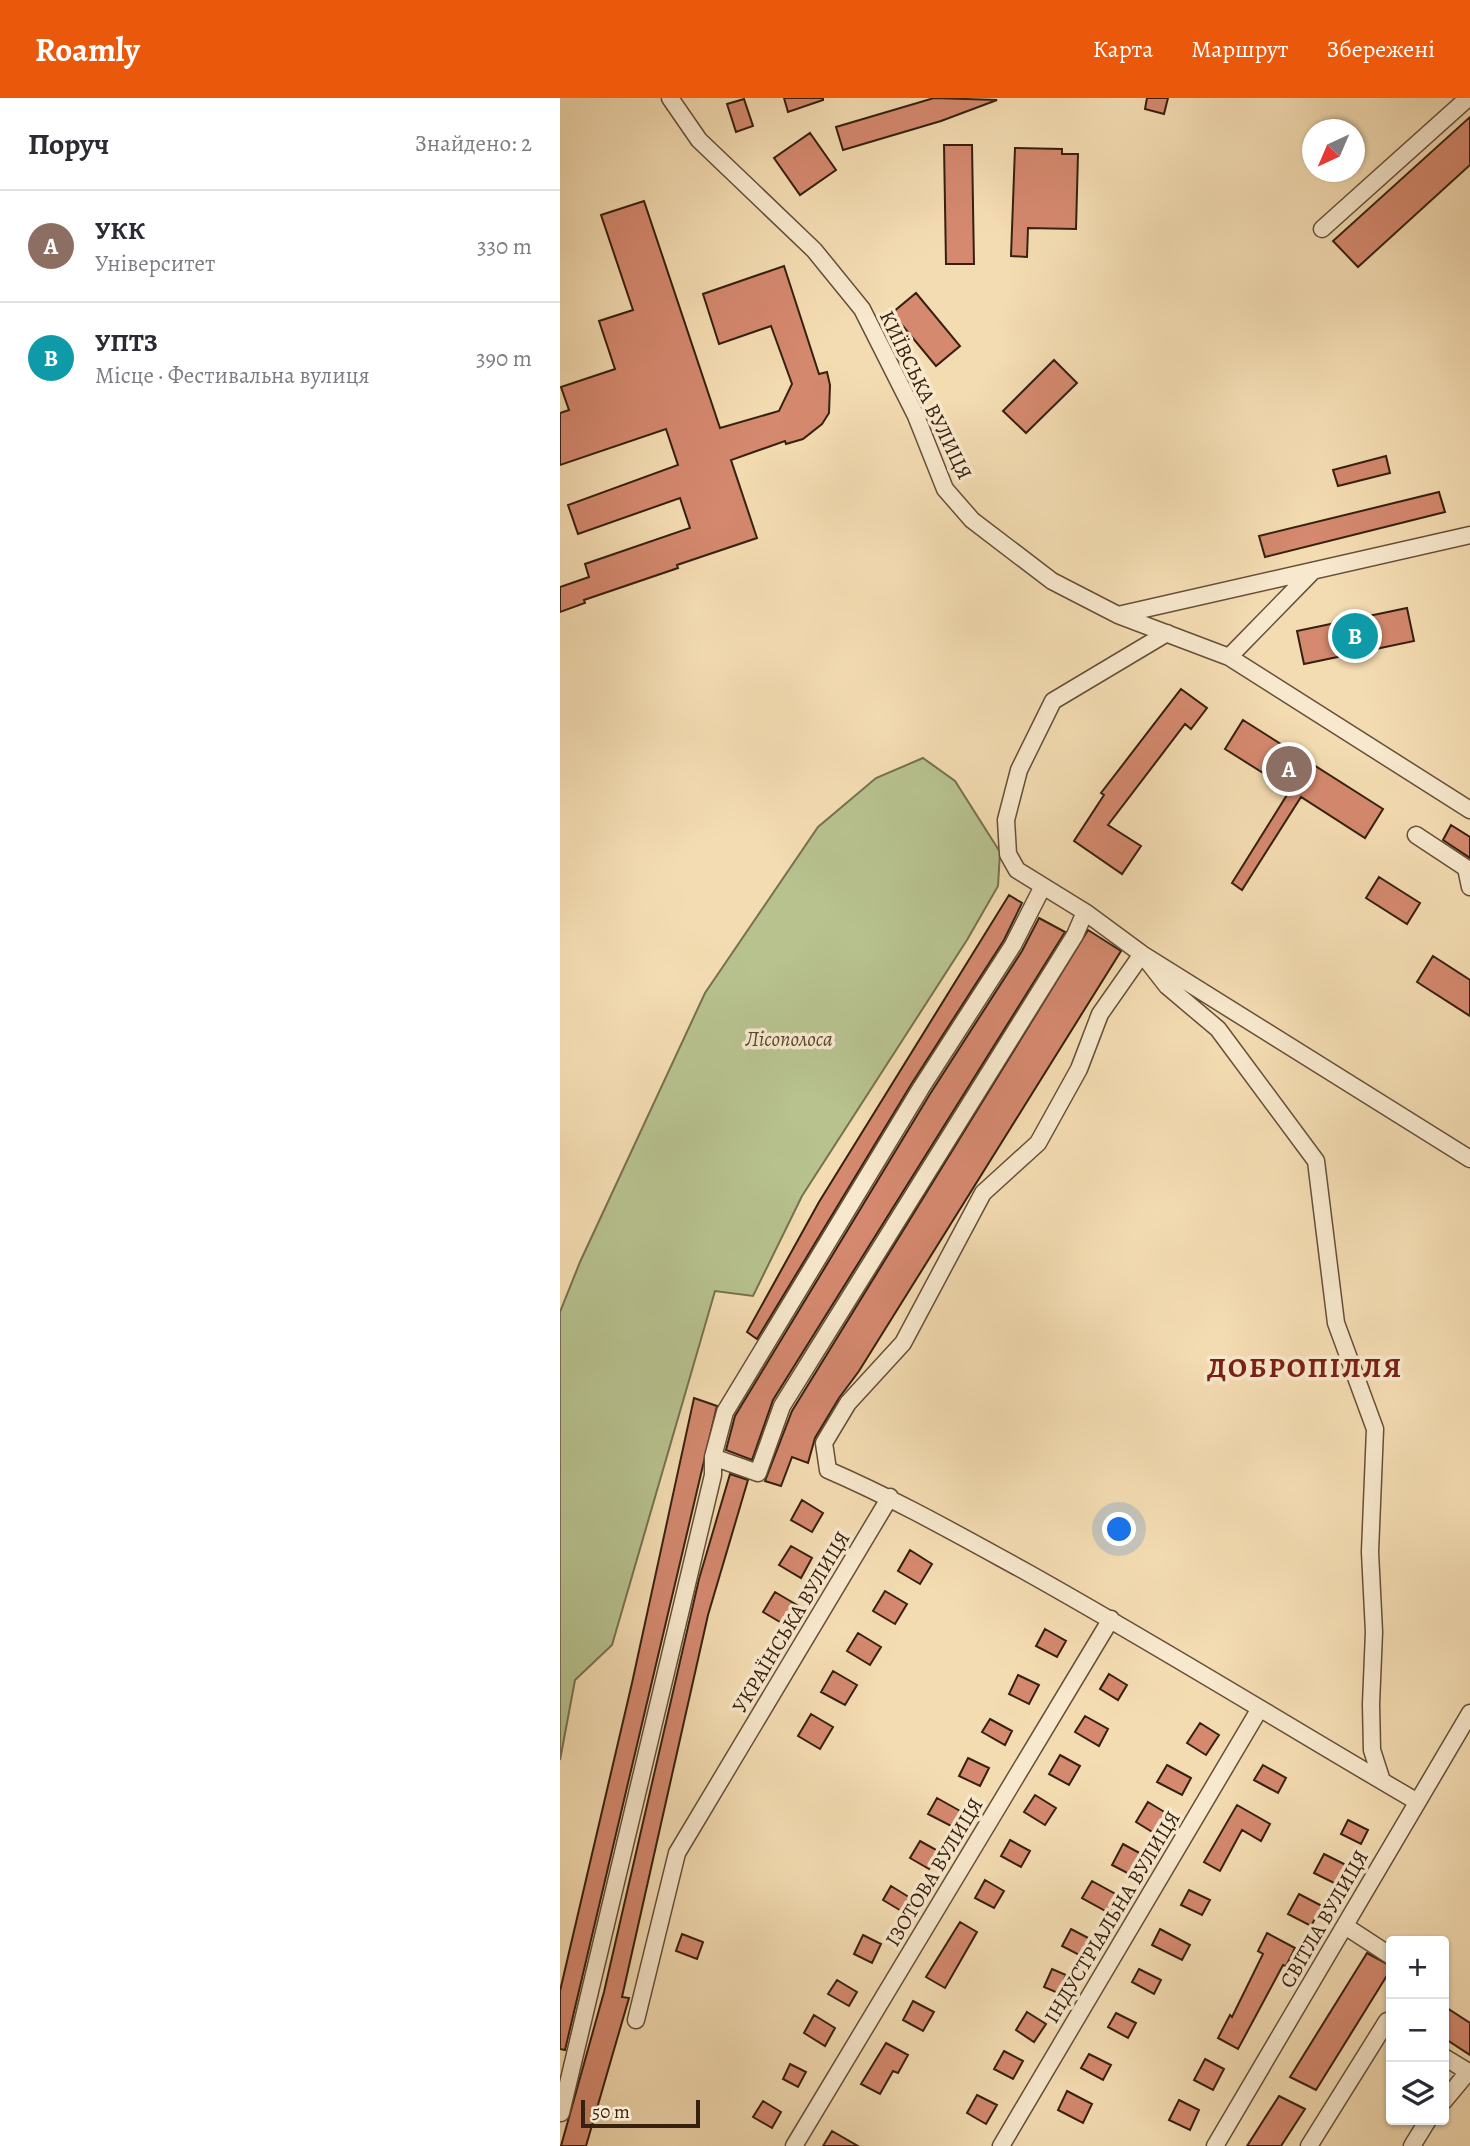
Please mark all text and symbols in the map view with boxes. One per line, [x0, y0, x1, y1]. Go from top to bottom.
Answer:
text: Roamly [35, 27, 140, 72]
text: Карта [1093, 33, 1153, 65]
text: Маршрут [1191, 33, 1288, 65]
text: Збережені [1326, 33, 1435, 65]
north arrow [1302, 119, 1365, 182]
text: Поруч [28, 124, 109, 164]
text: Знайдено: 2 [415, 128, 532, 159]
text: УКК [95, 213, 145, 248]
text: A [44, 231, 58, 262]
text: 330 m [477, 231, 532, 262]
text: Університет [95, 248, 215, 279]
street label: КИЇВСЬКА ВУЛИЦЯ [873, 306, 979, 484]
text: УПТЗ [95, 325, 158, 360]
text: B [44, 343, 58, 374]
text: 390 m [476, 343, 532, 374]
text: Місце · Фестивальна вулиця [95, 360, 370, 391]
pin: B [1332, 610, 1378, 662]
pin: A [1266, 743, 1312, 795]
park label: Лісополоса [744, 1025, 833, 1053]
district label: ДОБРОПІЛЛЯ [1207, 1349, 1403, 1387]
your location [1102, 1512, 1136, 1546]
street label: УКРАЇНСЬКА ВУЛИЦЯ [726, 1526, 856, 1718]
street label: ІЗОТОВА ВУЛИЦЯ [879, 1792, 989, 1952]
street label: ІНДУСТРІАЛЬНА ВУЛИЦЯ [1037, 1806, 1187, 2028]
street label: СВІТЛА ВУЛИЦЯ [1273, 1845, 1375, 1993]
map controls [1386, 1936, 1449, 2125]
button: + [1386, 1936, 1449, 1999]
button: − [1386, 1999, 1449, 2062]
button: layers [1386, 2062, 1449, 2125]
scale bar [581, 2097, 700, 2129]
text: 50 m [592, 2099, 630, 2125]

